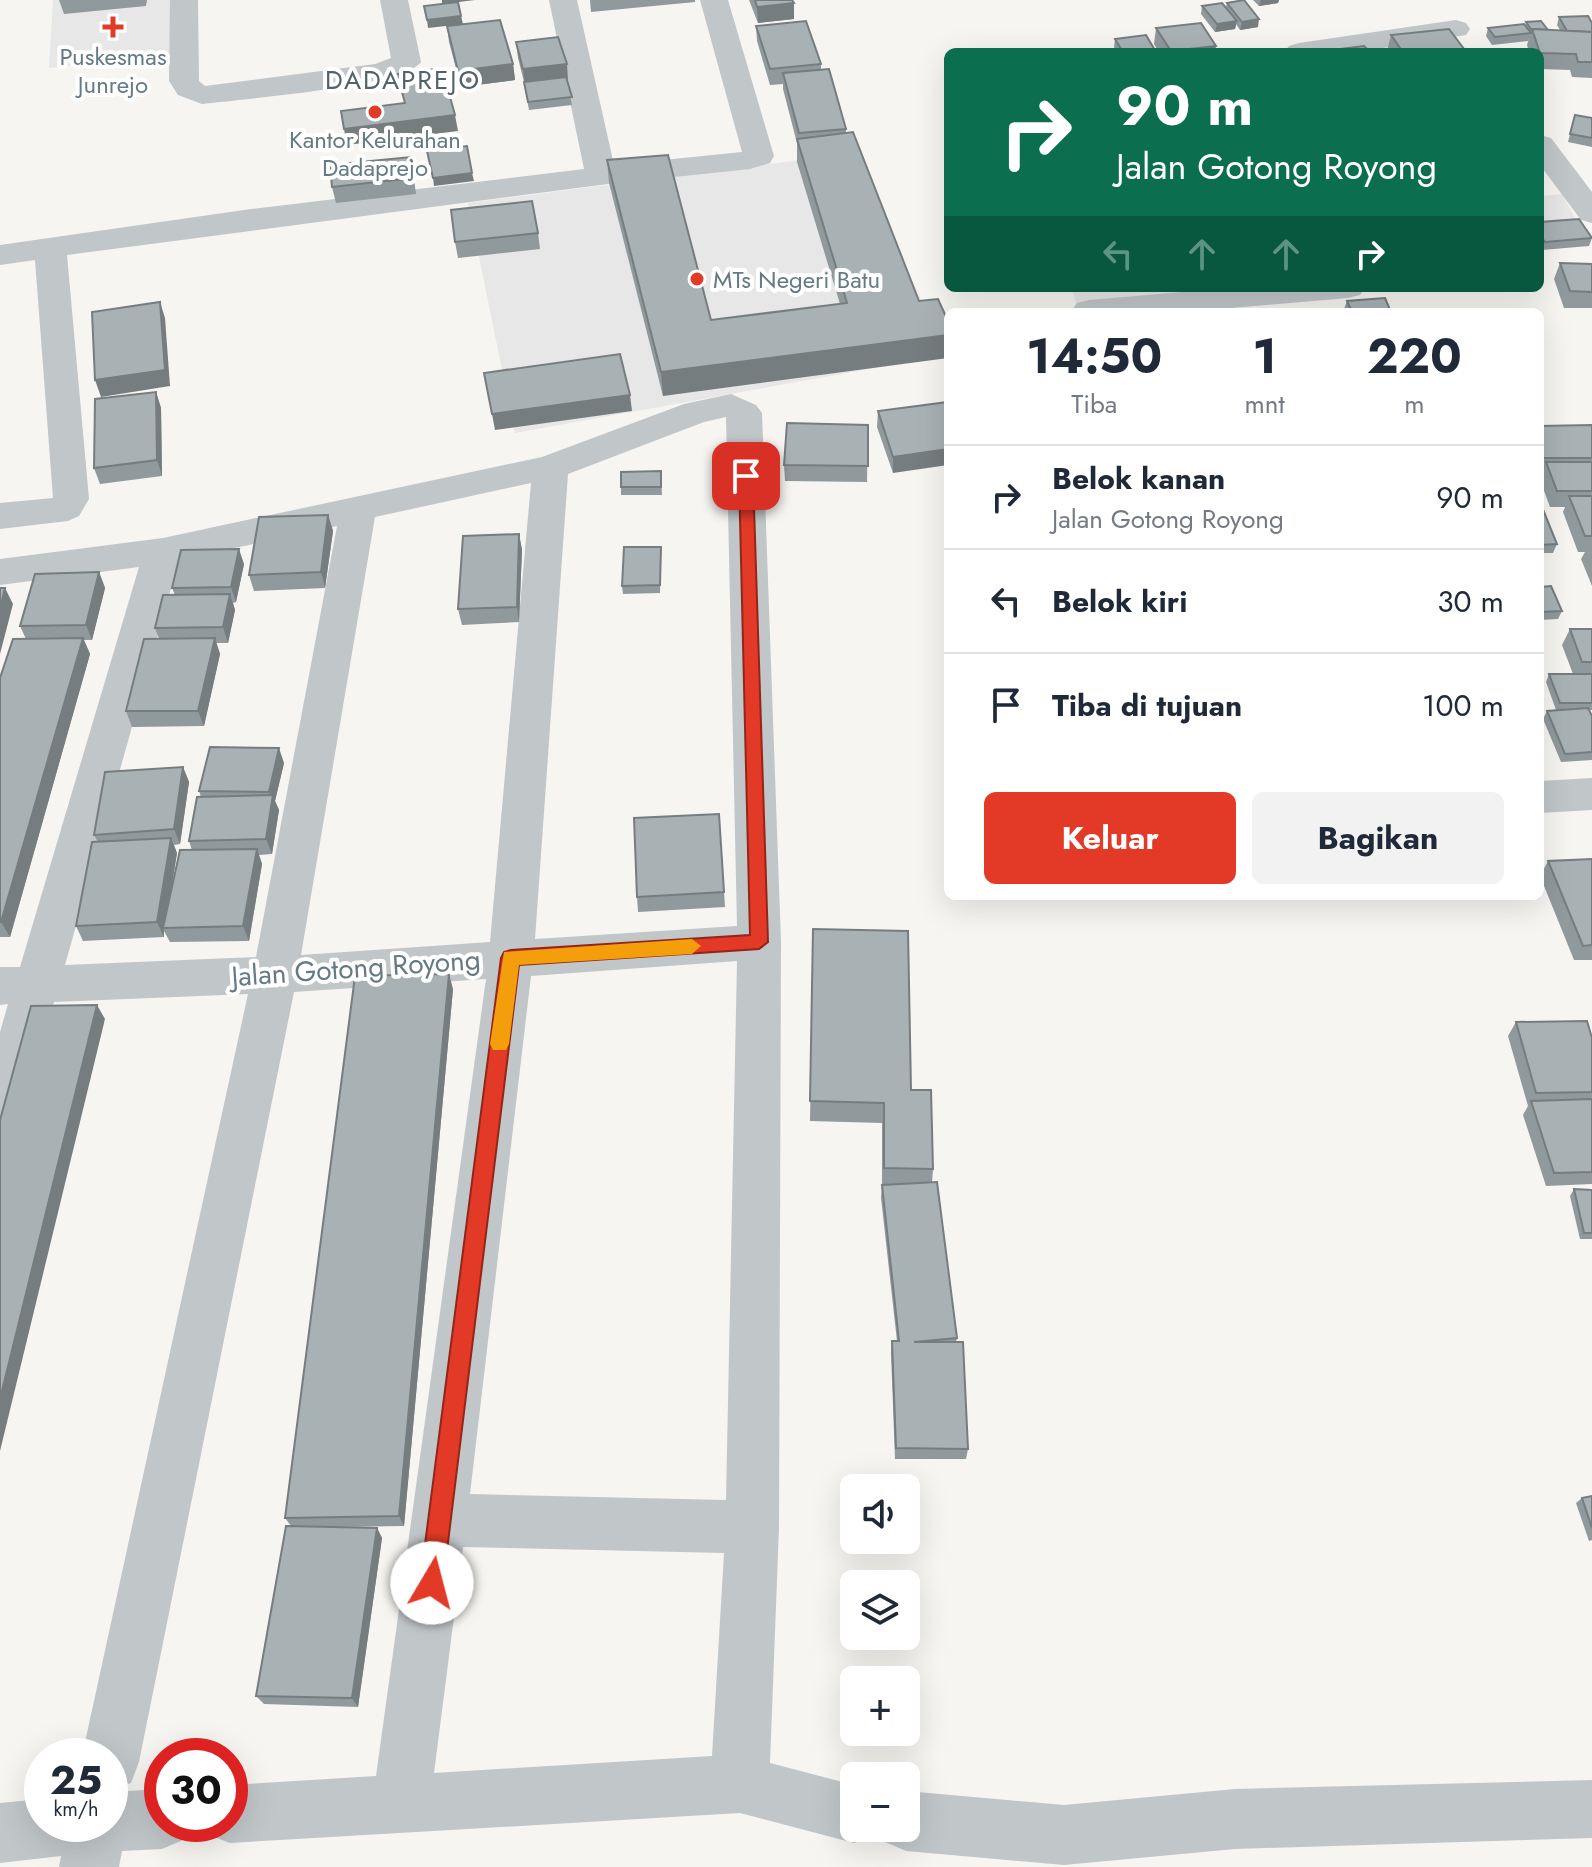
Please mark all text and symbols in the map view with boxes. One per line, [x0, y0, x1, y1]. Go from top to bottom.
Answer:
marker: Puskesmas Junrejo [102, 16, 124, 38]
place label: Puskesmas Junrejo [59, 39, 167, 102]
district label: DADAPREJO [325, 61, 481, 99]
text: 90 m [1116, 65, 1253, 146]
icon: right [984, 80, 1088, 184]
marker: Kantor Kelurahan Dadaprejo [366, 103, 384, 121]
place label: Kantor Kelurahan Dadaprejo [289, 122, 461, 185]
text: Jalan Gotong Royong [1116, 140, 1437, 192]
icon: left [1096, 232, 1140, 276]
icon: ahead [1180, 232, 1224, 276]
icon: ahead [1264, 232, 1308, 276]
icon: right [1348, 232, 1392, 276]
place label: MTs Negeri Batu [713, 262, 880, 297]
marker: MTs Negeri Batu [688, 270, 706, 288]
text: 14:50 [1026, 322, 1162, 391]
text: 1 [1252, 322, 1277, 391]
text: 220 [1367, 322, 1462, 391]
text: Tiba [1071, 385, 1117, 423]
text: mnt [1245, 385, 1285, 423]
text: m [1404, 385, 1424, 423]
pin [712, 442, 780, 510]
icon: arrive [724, 454, 768, 498]
text: Belok kanan [1052, 457, 1225, 500]
icon: right [984, 475, 1028, 519]
text: 90 m [1436, 476, 1504, 519]
text: Jalan Gotong Royong [1052, 500, 1284, 538]
icon: left [984, 579, 1028, 623]
text: Belok kiri [1052, 580, 1187, 623]
text: 30 m [1437, 580, 1504, 623]
icon: arrive [984, 683, 1028, 727]
text: Tiba di tujuan [1052, 684, 1242, 727]
text: 100 m [1422, 684, 1504, 727]
button: Keluar [984, 792, 1236, 884]
button: Bagikan [1252, 792, 1504, 884]
street label: Jalan Gotong Royong [226, 939, 482, 997]
map controls [840, 1474, 920, 1842]
button: sound [840, 1474, 920, 1554]
position arrow [390, 1541, 474, 1625]
button: layers [840, 1570, 920, 1650]
button: + [840, 1666, 920, 1746]
speed limit sign: 30 [144, 1738, 248, 1842]
text: 25 [50, 1751, 102, 1809]
button: − [840, 1762, 920, 1842]
text: km/h [53, 1795, 99, 1824]

